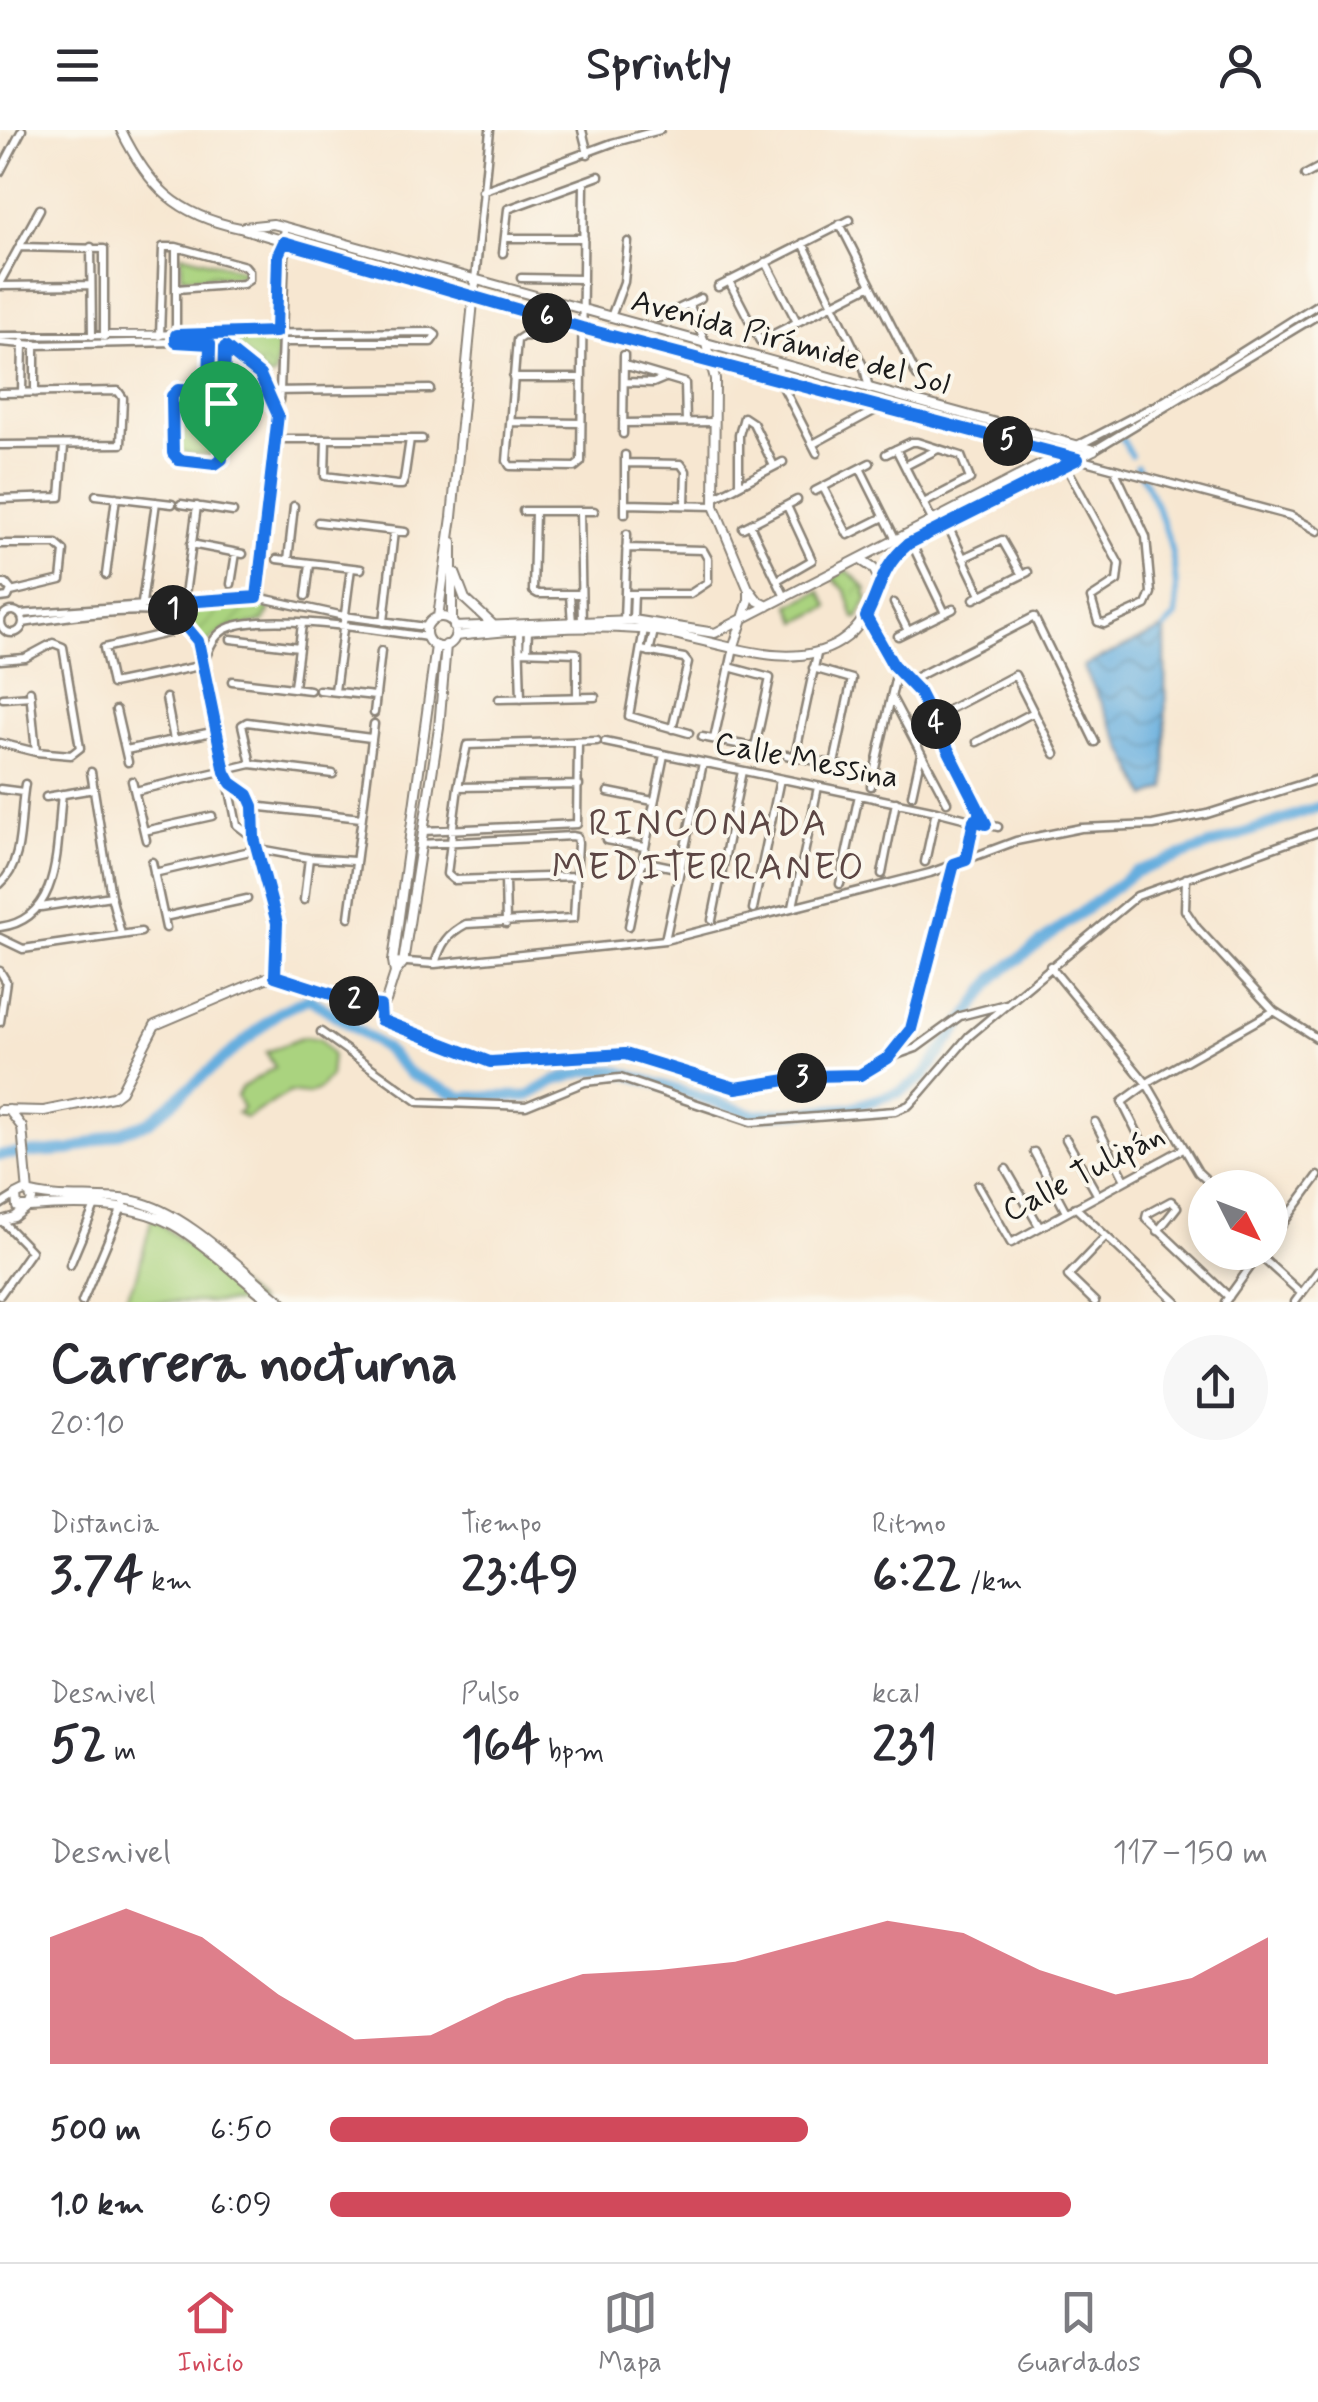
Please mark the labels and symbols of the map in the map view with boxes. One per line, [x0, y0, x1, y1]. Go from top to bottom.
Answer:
street label: Avenida Pirámide del Sol [626, 280, 955, 406]
pin: 6 [522, 293, 572, 343]
pin [179, 361, 264, 464]
pin: 5 [983, 416, 1033, 466]
pin: 1 [148, 585, 198, 635]
pin: 4 [911, 699, 961, 749]
street label: Calle Messina [711, 723, 902, 799]
district label: RINCONADA MEDITERRANEO [552, 800, 866, 893]
pin: 2 [329, 976, 379, 1026]
pin: 3 [777, 1053, 827, 1103]
street label: Calle Tulipán [996, 1115, 1172, 1233]
north arrow [1188, 1170, 1288, 1270]

